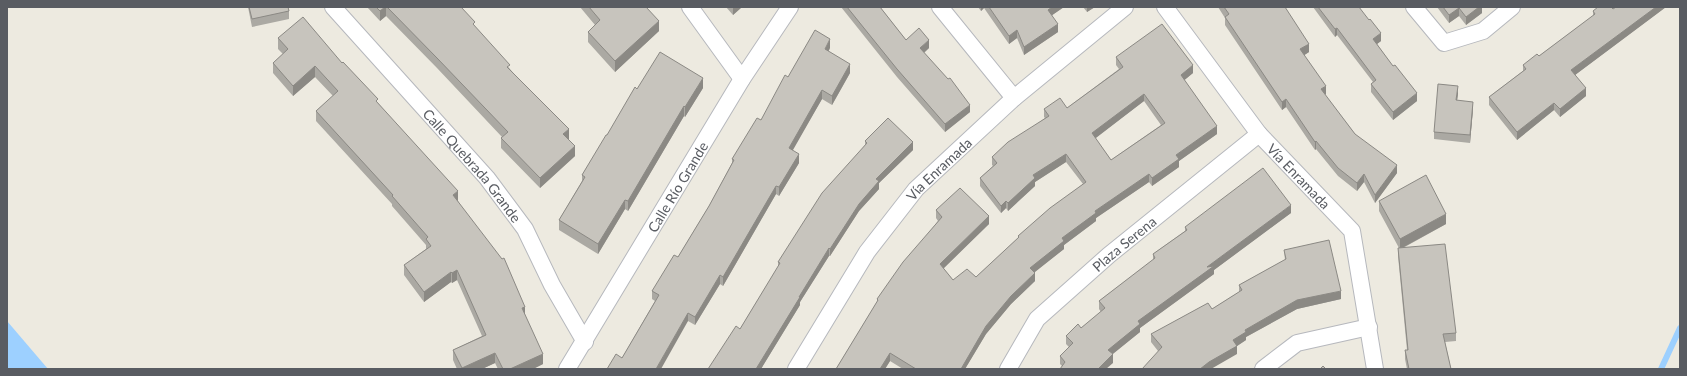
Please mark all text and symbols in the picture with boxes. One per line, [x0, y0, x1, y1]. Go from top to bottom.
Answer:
street label: Calle Quebrada Grande [420, 105, 525, 225]
street label: Vía Enramada [902, 134, 975, 203]
street label: Calle Río Grande [643, 138, 711, 235]
street label: Vía Enramada [1264, 140, 1334, 212]
street label: Plaza Serena [1088, 212, 1159, 275]

